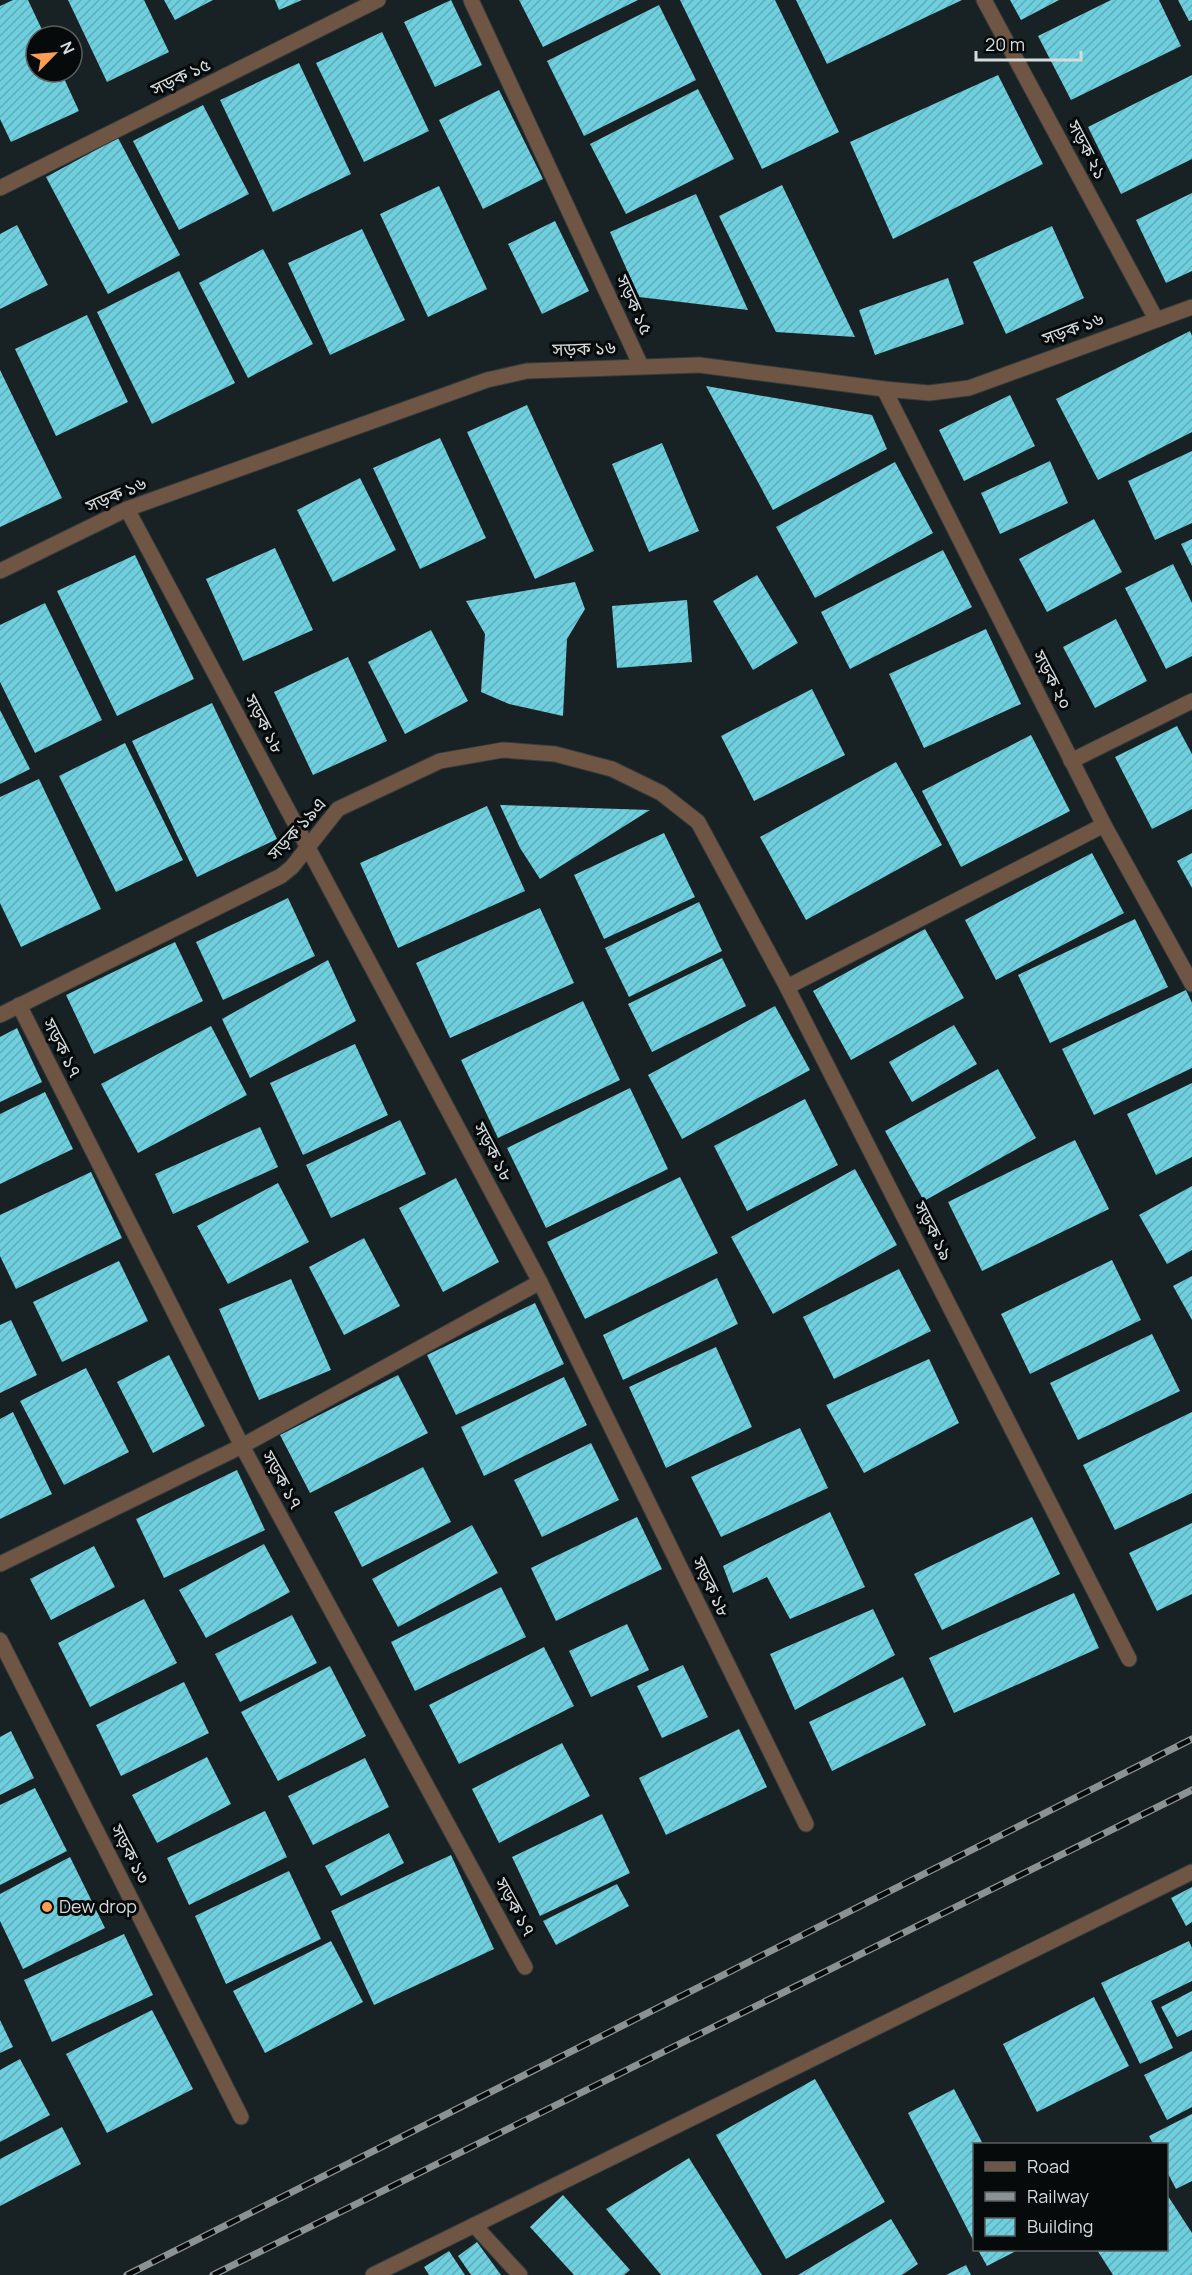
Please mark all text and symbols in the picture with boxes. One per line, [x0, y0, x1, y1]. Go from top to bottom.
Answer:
north arrow [24, 24, 84, 84]
scale bar [976, 24, 1081, 62]
text: 20 m [985, 32, 1025, 56]
text: N [55, 38, 80, 58]
street label: সড়ক ১৫ [146, 51, 214, 101]
street label: সড়ক ২১ [1062, 115, 1113, 183]
street label: সড়ক ১৫ [610, 270, 659, 338]
street label: সড়ক ১৬ [1038, 306, 1107, 351]
street label: সড়ক ১৬ [551, 335, 616, 361]
street label: সড়ক ১৬ [81, 470, 150, 518]
street label: সড়ক ২০ [1027, 645, 1078, 713]
street label: সড়ক ১৮ [239, 689, 291, 757]
street label: সড়ক ১৯এ [261, 792, 331, 866]
street label: সড়ক ১৭ [37, 1013, 88, 1081]
street label: সড়ক ১৮ [468, 1117, 520, 1185]
street label: সড়ক ১৯ [908, 1196, 959, 1264]
street label: সড়ক ১৭ [257, 1445, 309, 1513]
street label: সড়ক ১৮ [687, 1552, 737, 1621]
street label: সড়ক ১৩ [105, 1819, 156, 1888]
street label: সড়ক ১৭ [490, 1872, 542, 1940]
place label: Dew drop [59, 1894, 137, 1918]
marker: Dew drop [40, 1900, 54, 1914]
legend [973, 2143, 1168, 2251]
text: Road [1027, 2154, 1070, 2178]
text: Railway [1027, 2184, 1089, 2208]
text: Building [1027, 2214, 1093, 2238]

